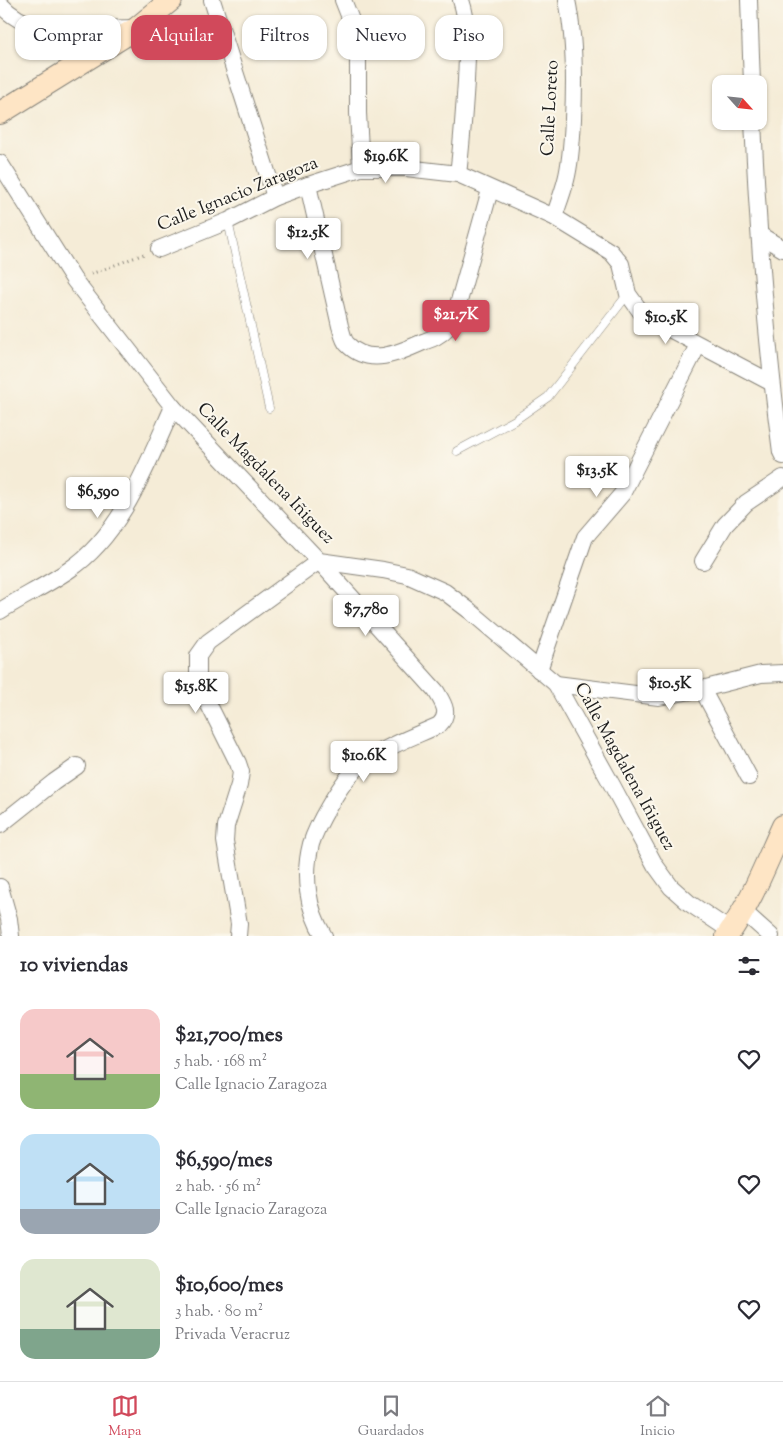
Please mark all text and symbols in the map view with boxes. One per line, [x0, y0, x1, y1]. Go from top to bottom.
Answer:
chip: Comprar [15, 15, 121, 60]
chip: Alquilar [131, 15, 232, 60]
chip: Filtros [242, 15, 327, 60]
chip: Nuevo [337, 15, 425, 60]
chip: Piso [435, 15, 503, 60]
street label: Calle Loreto [535, 59, 567, 157]
north arrow [712, 75, 768, 130]
map controls [712, 75, 767, 130]
pin: $19.6K [345, 142, 427, 184]
text: $19.6K [364, 146, 408, 169]
street label: Calle Ignacio Zaragoza [154, 151, 322, 239]
pin: $12.5K [267, 218, 349, 260]
text: $12.5K [287, 222, 329, 245]
pin: $21.7K [415, 300, 497, 342]
pin: $10.5K [625, 302, 707, 345]
text: $21.7K [433, 304, 479, 327]
text: $10.5K [645, 307, 687, 330]
street label: Calle Magdalena Iñiguez [190, 397, 340, 551]
pin: $13.5K [556, 456, 638, 498]
text: $13.5K [576, 460, 618, 483]
pin: $6,590 [57, 476, 139, 519]
text: $6,590 [77, 481, 119, 504]
pin: $7,780 [325, 594, 407, 637]
text: $7,780 [344, 599, 388, 622]
pin: $10.5K [629, 668, 711, 711]
pin: $15.8K [155, 672, 237, 714]
text: $10.5K [649, 673, 691, 696]
text: $15.8K [174, 676, 218, 699]
street label: Calle Magdalena Iñiguez [567, 678, 681, 856]
pin: $10.6K [323, 740, 405, 783]
text: $10.6K [341, 745, 387, 768]
text: 10 viviendas [20, 951, 128, 981]
icon: filters [735, 952, 763, 980]
text: $21,700/mes [175, 1021, 283, 1051]
icon: home [60, 1029, 120, 1089]
icon: heart [735, 1045, 763, 1073]
text: 5 hab. · 168 m² [175, 1051, 267, 1074]
text: Calle Ignacio Zaragoza [175, 1074, 327, 1097]
text: $6,590/mes [175, 1146, 272, 1176]
icon: home [60, 1154, 120, 1214]
icon: heart [735, 1170, 763, 1198]
text: 2 hab. · 56 m² [175, 1176, 261, 1199]
text: Calle Ignacio Zaragoza [175, 1199, 327, 1222]
text: $10,600/mes [175, 1271, 283, 1301]
icon: home [60, 1279, 120, 1339]
icon: heart [735, 1295, 763, 1323]
text: 3 hab. · 80 m² [175, 1301, 263, 1324]
text: Privada Veracruz [175, 1324, 290, 1347]
tab: Mapa [108, 1392, 142, 1442]
tab: Guardados [358, 1392, 424, 1442]
tab: Inicio [640, 1392, 675, 1442]

